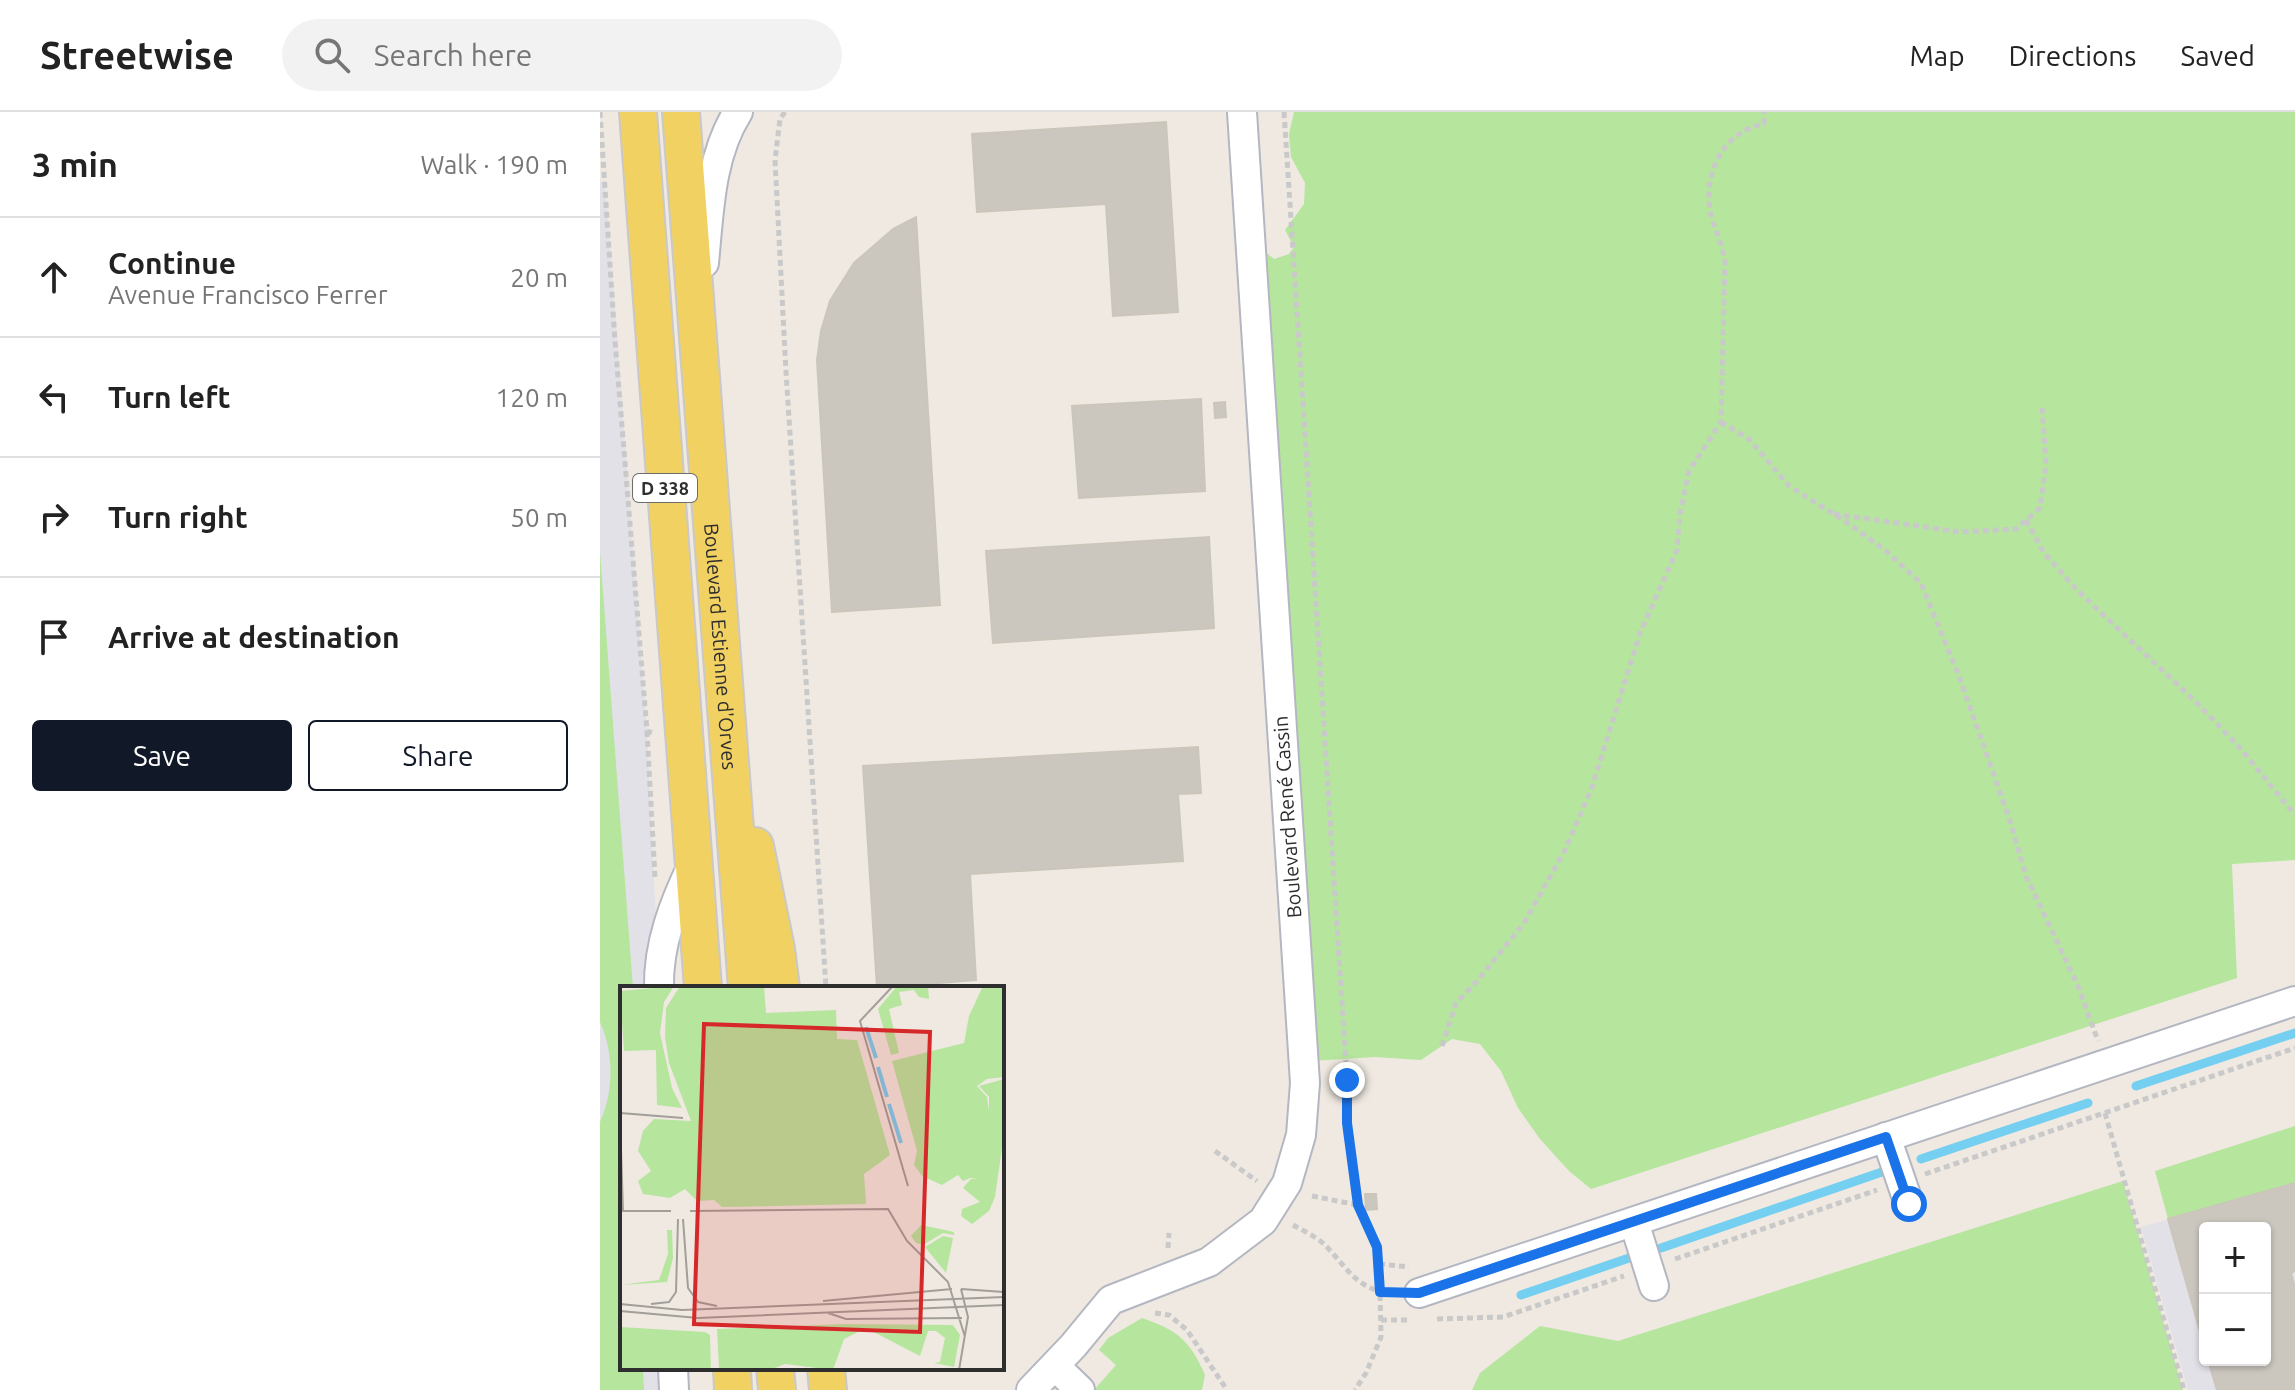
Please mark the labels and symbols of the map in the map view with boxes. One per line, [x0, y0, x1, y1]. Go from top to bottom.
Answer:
road number: D 338 [633, 474, 697, 502]
street label: Boulevard Estienne d'Orves [701, 522, 742, 771]
street label: Boulevard René Cassin [1268, 715, 1306, 919]
inset map [620, 986, 1004, 1370]
route end [1329, 1062, 1365, 1098]
route start [1891, 1186, 1927, 1222]

